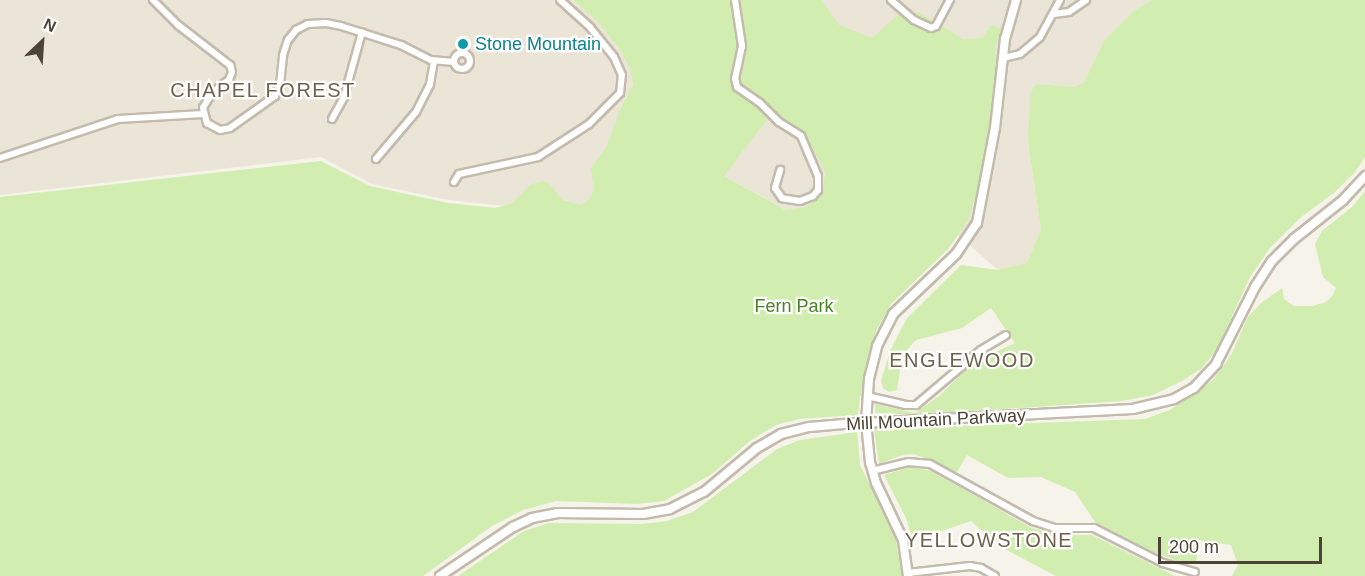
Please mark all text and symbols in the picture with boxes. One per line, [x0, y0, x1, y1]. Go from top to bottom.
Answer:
north arrow [12, 12, 72, 72]
text: N [41, 15, 59, 35]
place label: Stone Mountain [475, 33, 601, 55]
marker: Stone Mountain [456, 37, 470, 51]
district label: CHAPEL FOREST [170, 78, 356, 102]
park label: Fern Park [754, 295, 834, 317]
district label: ENGLEWOOD [889, 348, 1035, 372]
street label: Mill Mountain Parkway [846, 405, 1026, 435]
scale bar [1161, 525, 1324, 563]
district label: YELLOWSTONE [905, 528, 1073, 552]
text: 200 m [1169, 537, 1219, 557]

